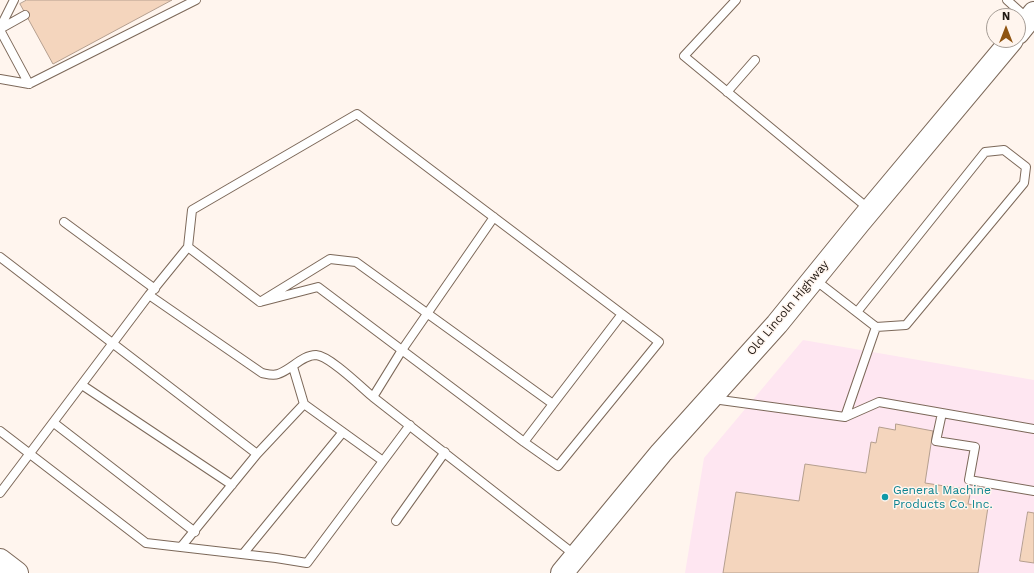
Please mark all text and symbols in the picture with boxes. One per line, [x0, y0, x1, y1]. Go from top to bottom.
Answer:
north arrow [986, 8, 1026, 48]
text: N [1002, 10, 1010, 23]
street label: Old Lincoln Highway [744, 258, 832, 358]
place label: General Machine Products Co. Inc. [893, 483, 993, 511]
marker: General Machine Products Co. Inc. [880, 492, 890, 502]

